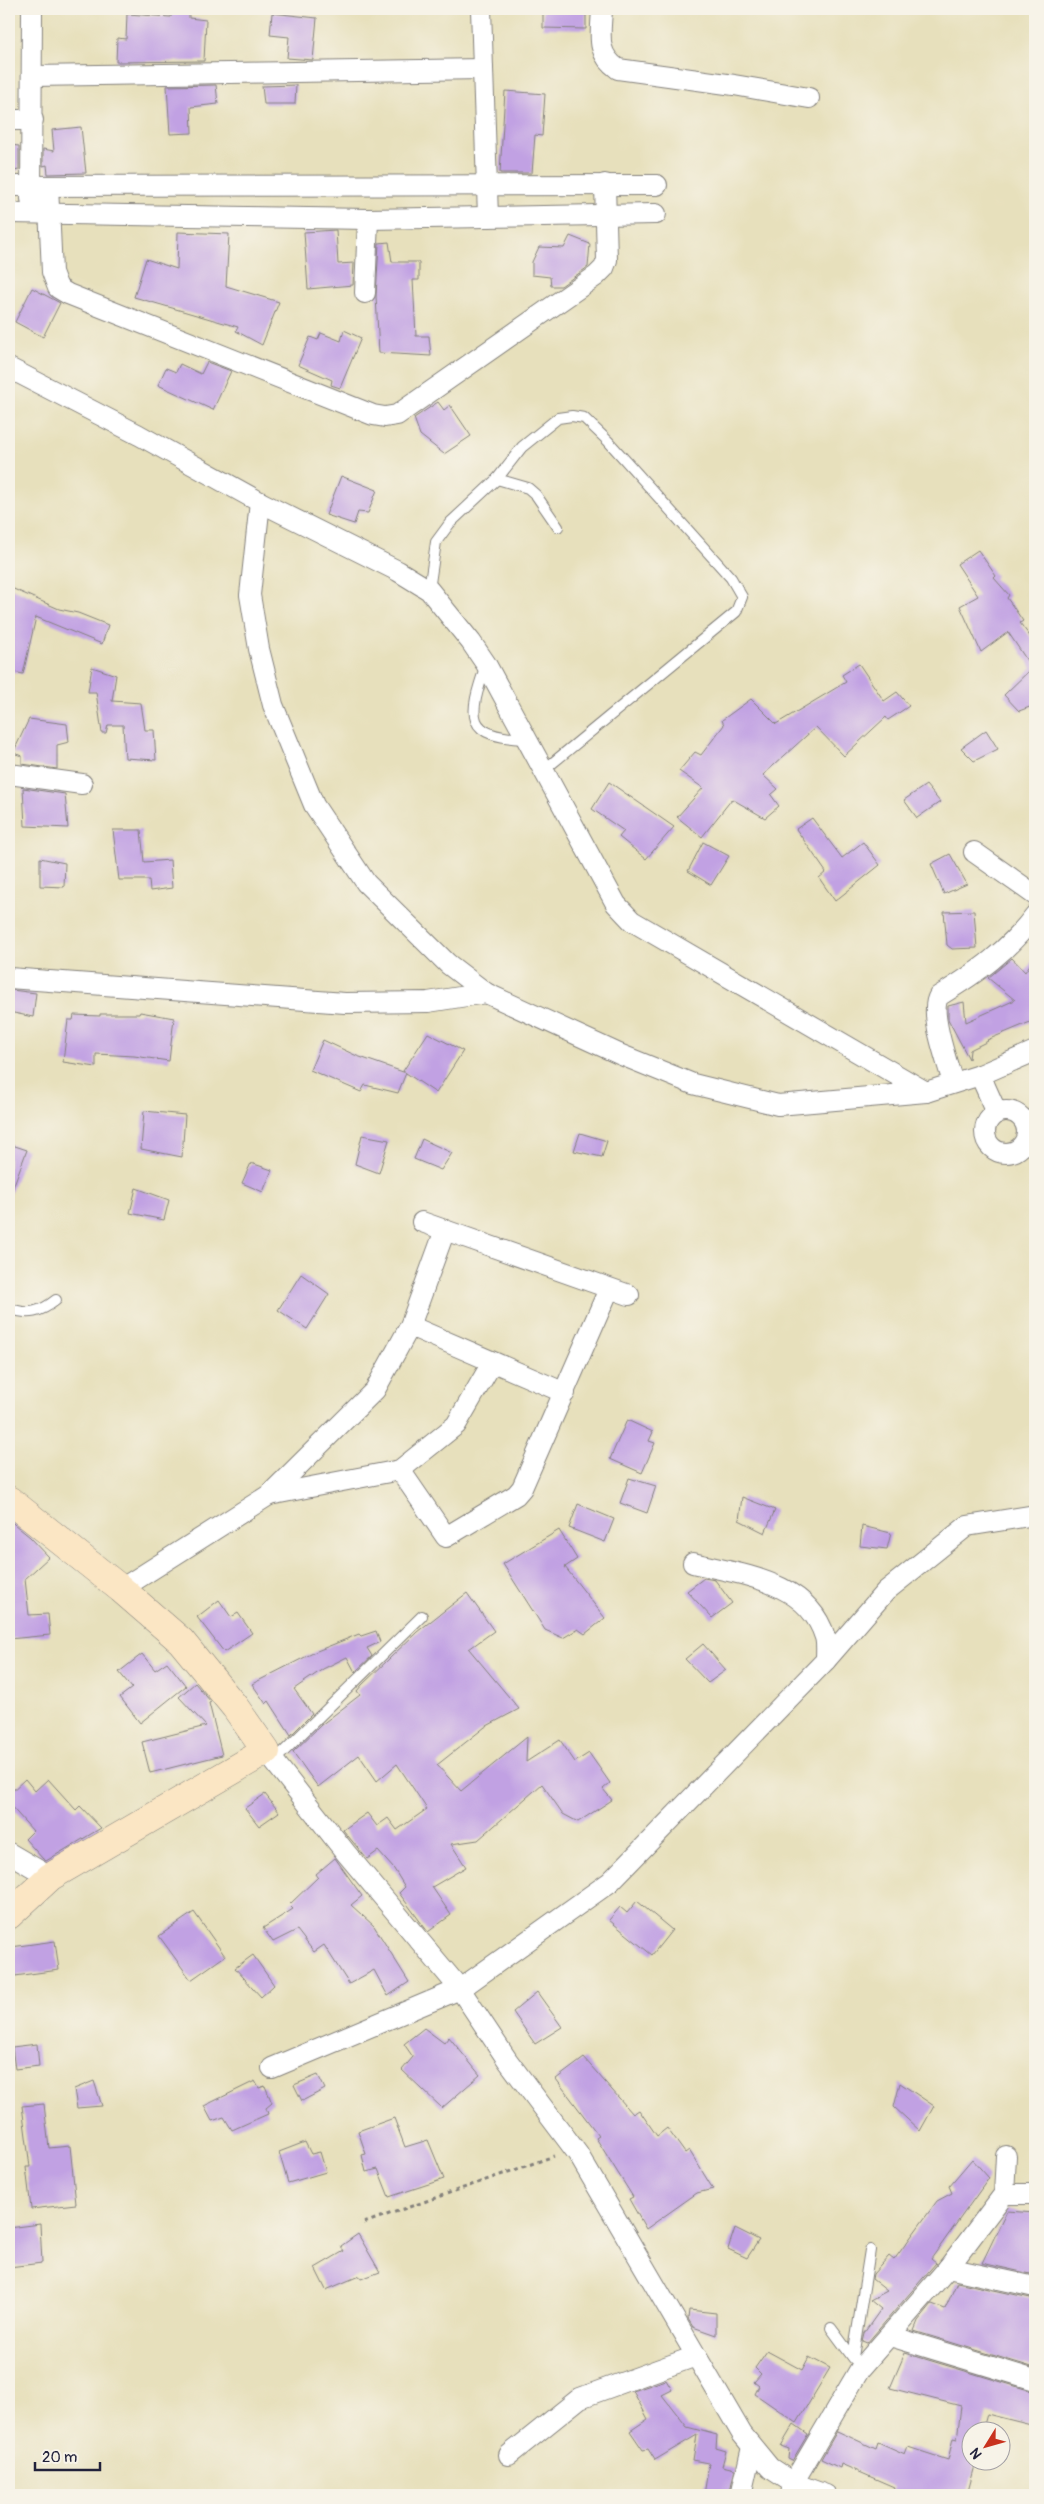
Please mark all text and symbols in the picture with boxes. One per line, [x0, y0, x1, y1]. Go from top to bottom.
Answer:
north arrow [962, 2422, 1012, 2472]
scale bar [35, 2439, 100, 2471]
text: N [966, 2445, 986, 2462]
text: 20 m [42, 2448, 77, 2467]

